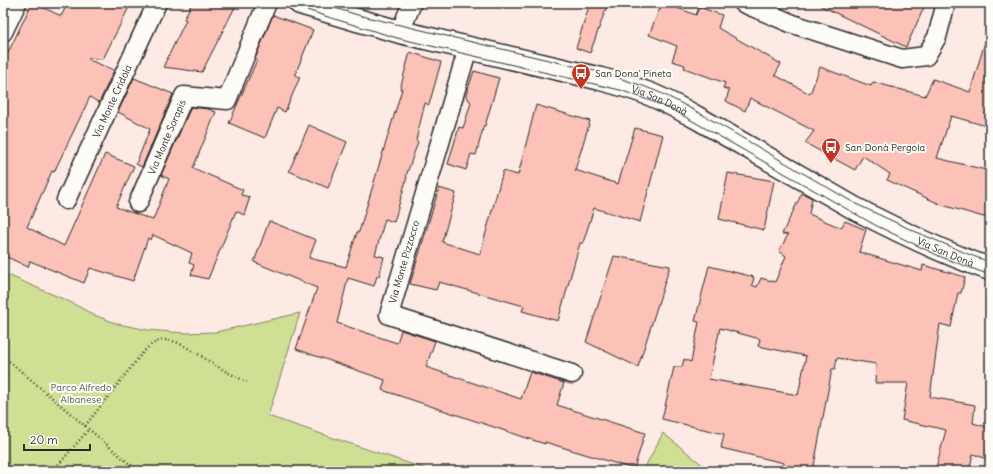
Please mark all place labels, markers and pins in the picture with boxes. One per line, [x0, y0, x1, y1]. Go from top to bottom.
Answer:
bus stop icon: San Dona' Pineta [570, 62, 592, 90]
place label: San Dona' Pineta [595, 67, 672, 80]
bus stop icon: San Donà Pergola [820, 136, 842, 164]
place label: San Donà Pergola [845, 141, 925, 154]

